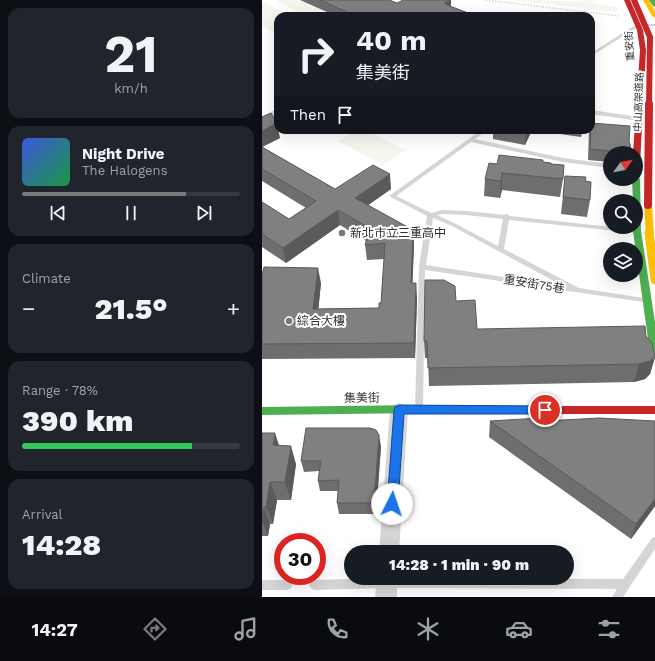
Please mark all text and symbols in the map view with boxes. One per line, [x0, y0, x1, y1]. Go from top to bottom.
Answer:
text: 21 [104, 24, 158, 85]
text: 40 m [356, 24, 426, 57]
icon: right [290, 28, 342, 80]
street label: 重安街 [623, 31, 636, 61]
text: 集美街 [356, 62, 410, 83]
street label: 中山高架道路 [632, 72, 645, 132]
text: km/h [114, 81, 148, 96]
icon: arrive [334, 104, 356, 126]
text: Then [290, 106, 326, 124]
text: Night Drive [82, 145, 165, 163]
north arrow [603, 146, 643, 186]
map controls [603, 146, 643, 282]
text: The Halogens [82, 163, 168, 178]
button: search [603, 194, 643, 234]
icon: previous [47, 202, 69, 224]
icon: pause [120, 202, 142, 224]
icon: next [193, 202, 215, 224]
place label: 新北市立三重高中 [350, 226, 446, 240]
marker: 新北市立三重高中 [337, 228, 347, 238]
button: layers [603, 242, 643, 282]
text: Climate [22, 271, 71, 286]
street label: 重安街75巷 [502, 272, 566, 296]
text: 21.5° [94, 291, 168, 326]
text: − [22, 296, 35, 321]
text: + [227, 296, 240, 321]
place label: 綜合大樓 [297, 314, 345, 328]
marker: 綜合大樓 [284, 316, 294, 326]
text: Range · 78% [22, 383, 98, 398]
street label: 集美街 [344, 391, 380, 405]
pin [528, 393, 562, 427]
icon: arrive [534, 399, 556, 421]
text: 390 km [22, 403, 133, 438]
position arrow [371, 483, 413, 525]
text: Arrival [22, 507, 63, 522]
text: 14:28 [22, 527, 101, 562]
speed limit sign: 30 [274, 533, 326, 585]
text: 14:28 · 1 min · 90 m [389, 556, 529, 574]
icon: directions [141, 615, 169, 643]
icon: music [232, 615, 260, 643]
icon: phone [323, 615, 351, 643]
icon: climate [414, 615, 442, 643]
icon: car [505, 615, 533, 643]
icon: filters [595, 615, 623, 643]
text: 14:27 [31, 619, 78, 640]

